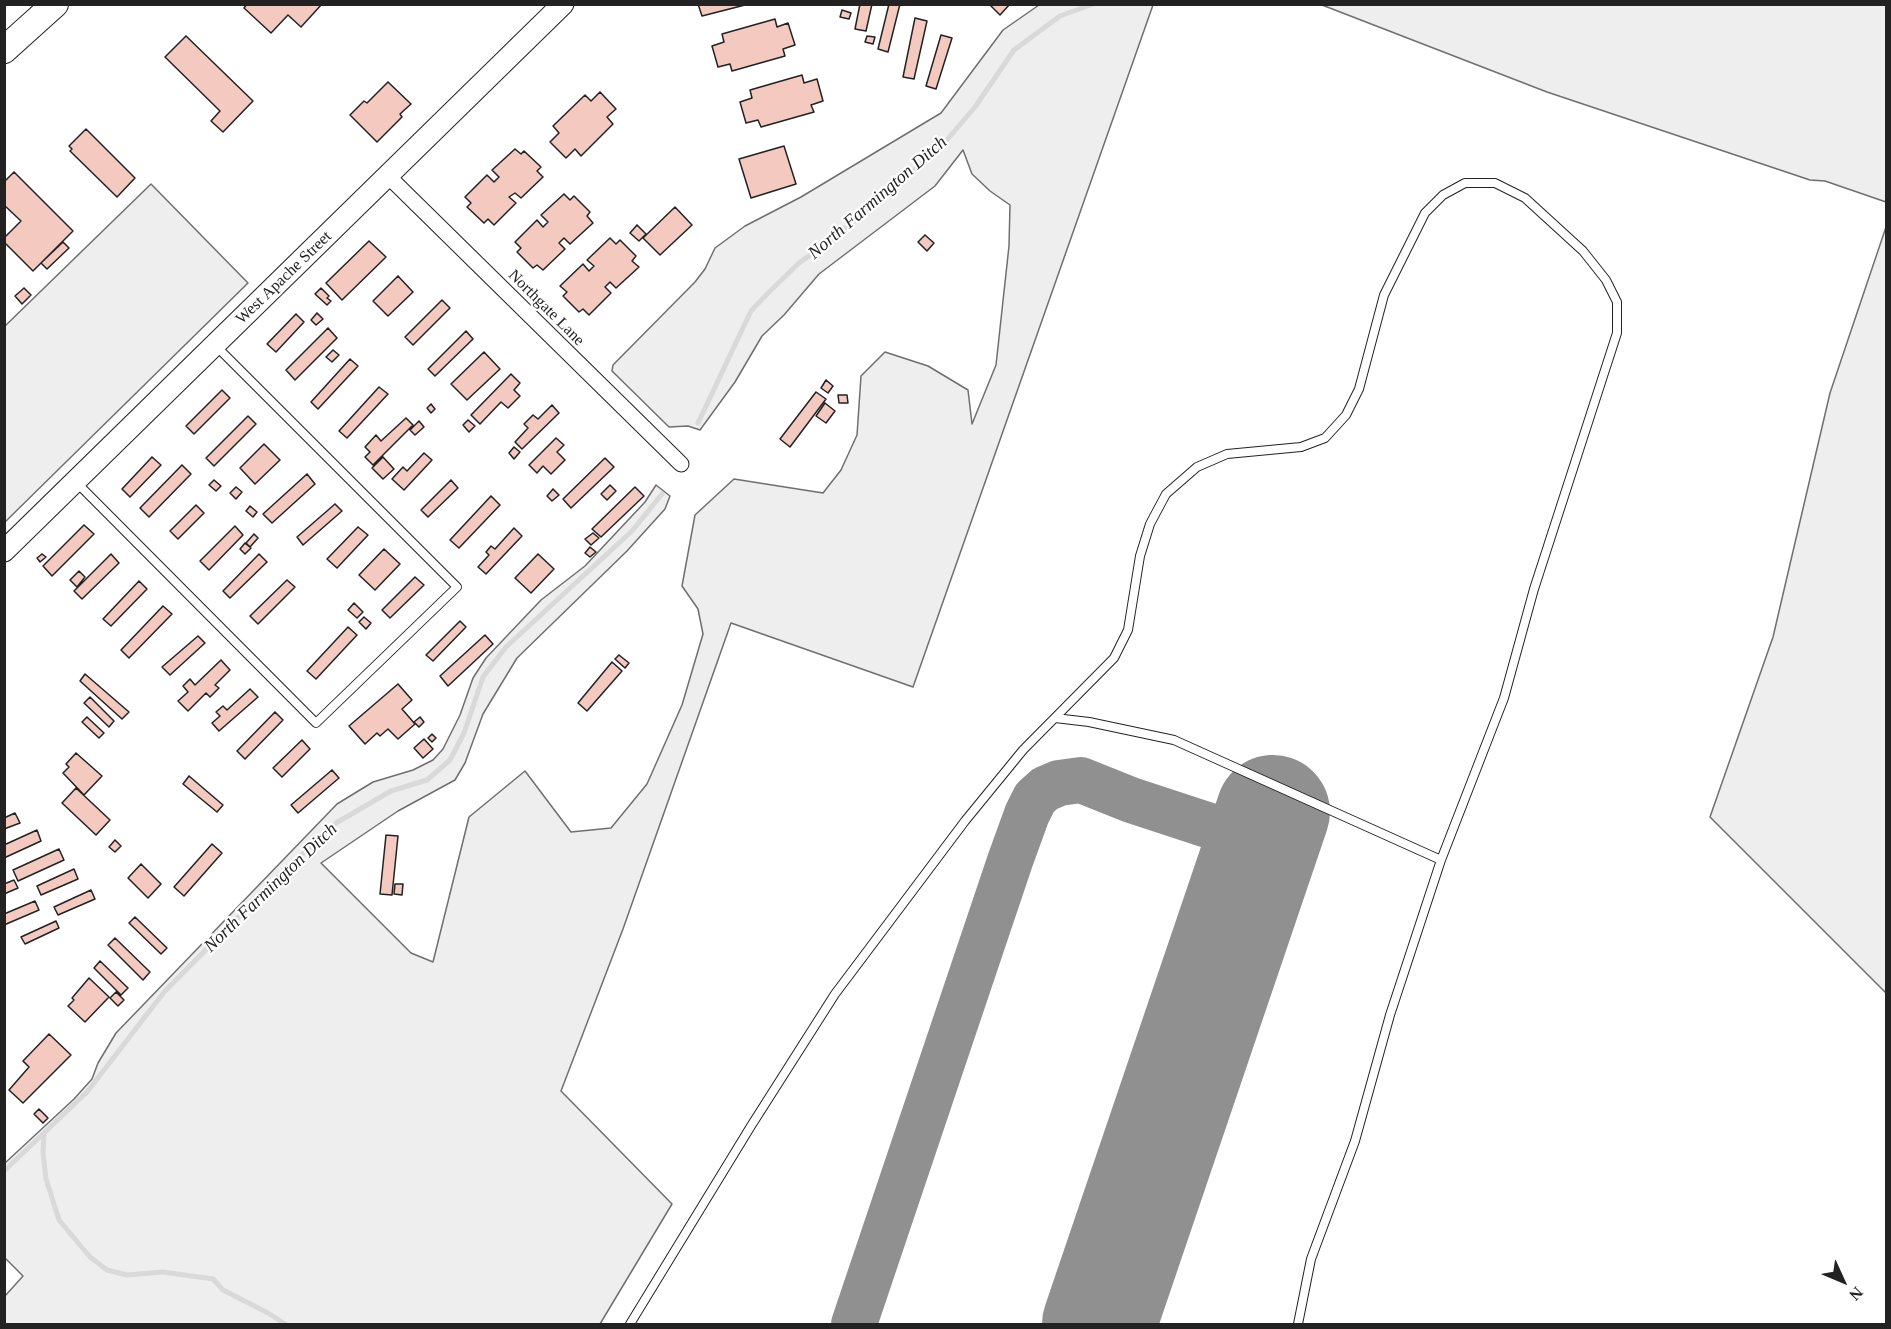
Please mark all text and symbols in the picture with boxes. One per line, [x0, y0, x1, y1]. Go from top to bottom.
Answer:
water label: North Farmington Ditch [804, 132, 952, 264]
street label: West Apache Street [232, 227, 336, 329]
street label: Northgate Lane [504, 266, 588, 350]
water label: North Farmington Ditch [200, 819, 342, 957]
north arrow [1813, 1251, 1873, 1311]
text: N [1846, 1284, 1866, 1304]

